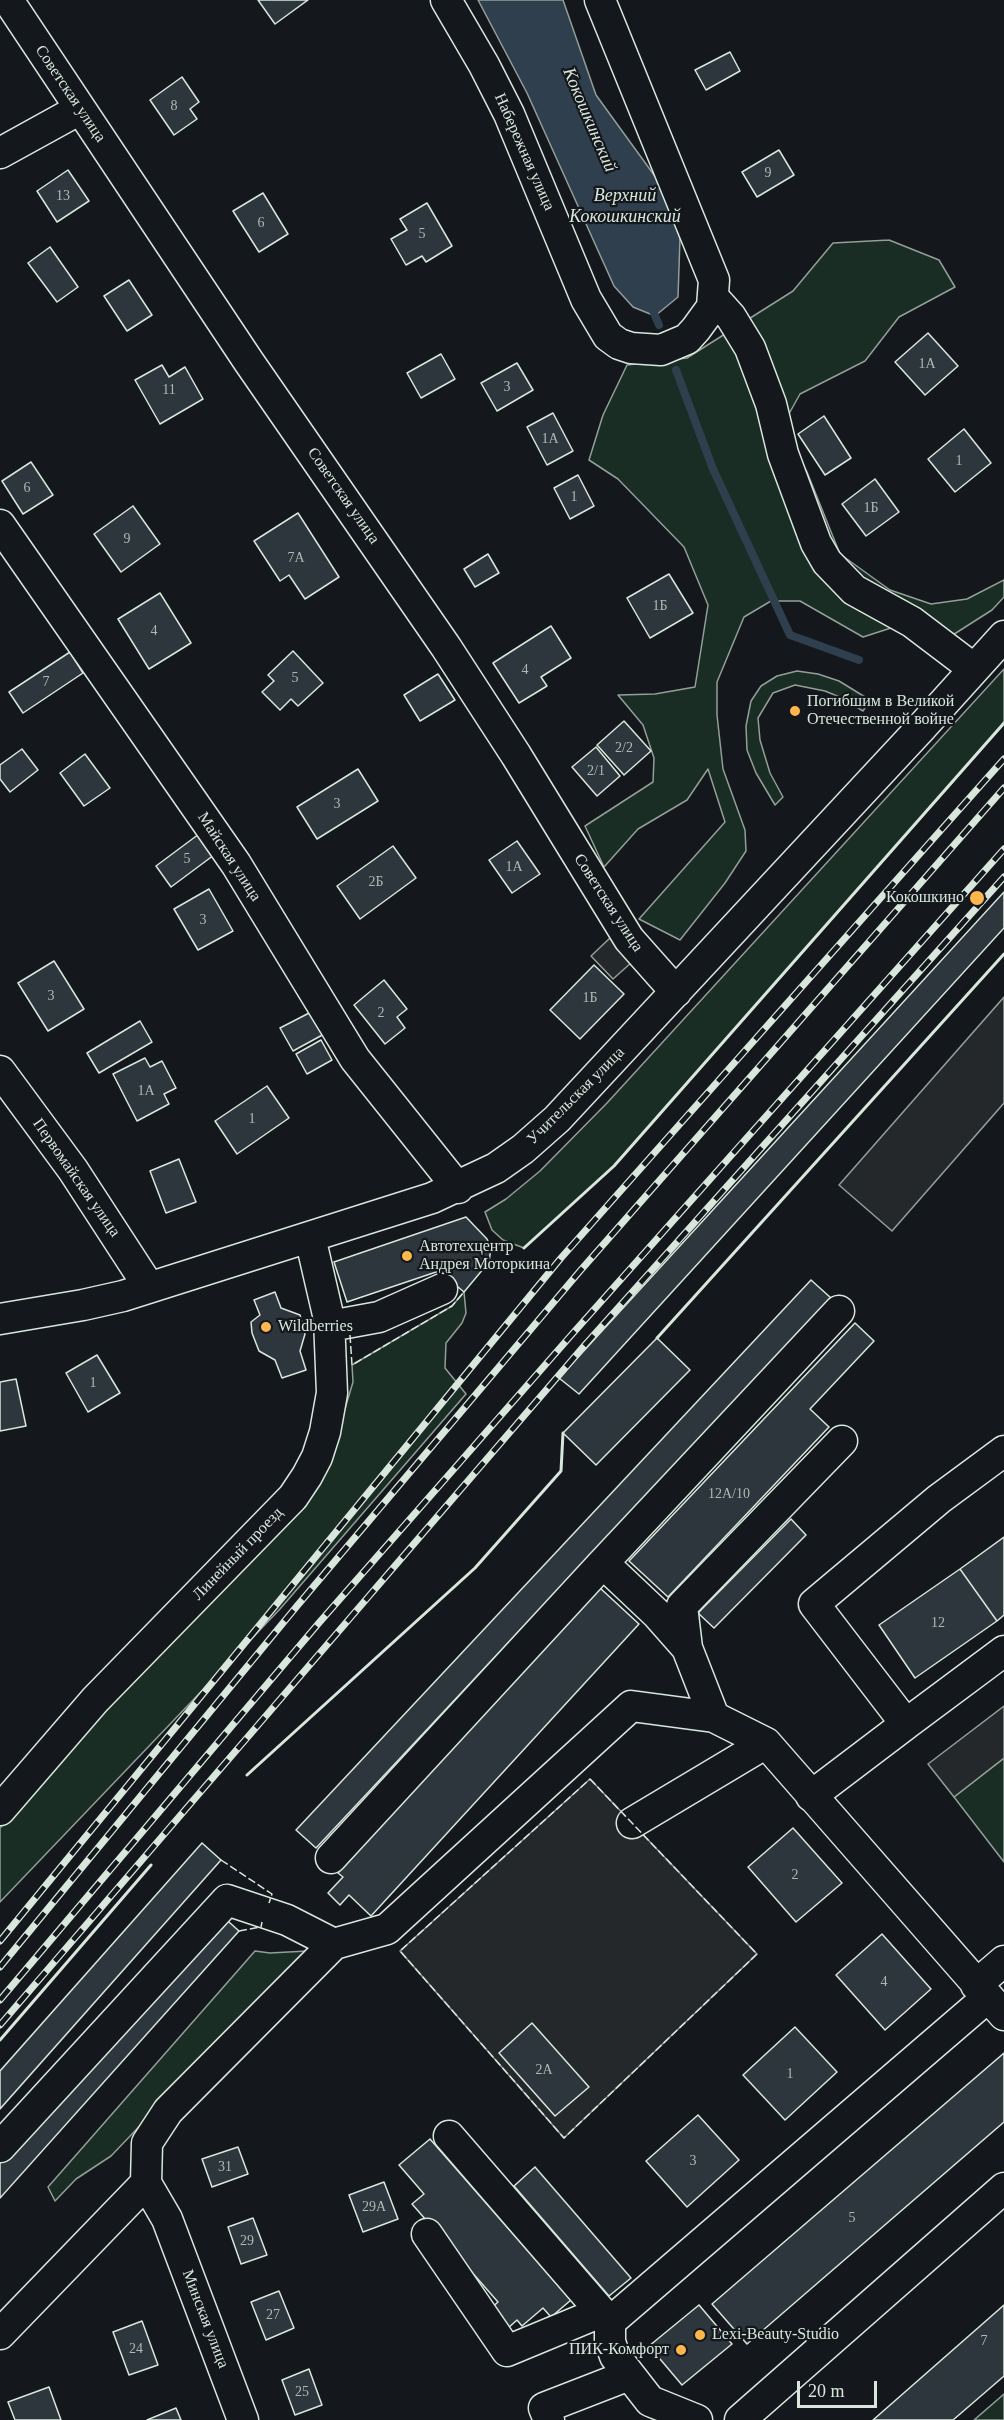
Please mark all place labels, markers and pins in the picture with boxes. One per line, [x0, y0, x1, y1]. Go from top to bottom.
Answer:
place label: Погибшим в Великой Отечественной войне [807, 692, 954, 730]
marker: Погибшим в Великой Отечественной войне [788, 704, 802, 718]
place label: Кокошкино [886, 888, 964, 908]
marker: Кокошкино [968, 889, 986, 907]
place label: Автотехцентр Андрея Моторкина [419, 1237, 550, 1275]
marker: Автотехцентр Андрея Моторкина [400, 1249, 414, 1263]
place label: Wildberries [278, 1317, 353, 1337]
marker: Wildberries [259, 1320, 273, 1334]
place label: Lexi-Beauty-Studio [712, 2325, 839, 2345]
marker: Lexi-Beauty-Studio [693, 2328, 707, 2342]
place label: ПИК-Комфорт [569, 2340, 669, 2360]
marker: ПИК-Комфорт [674, 2343, 688, 2357]

